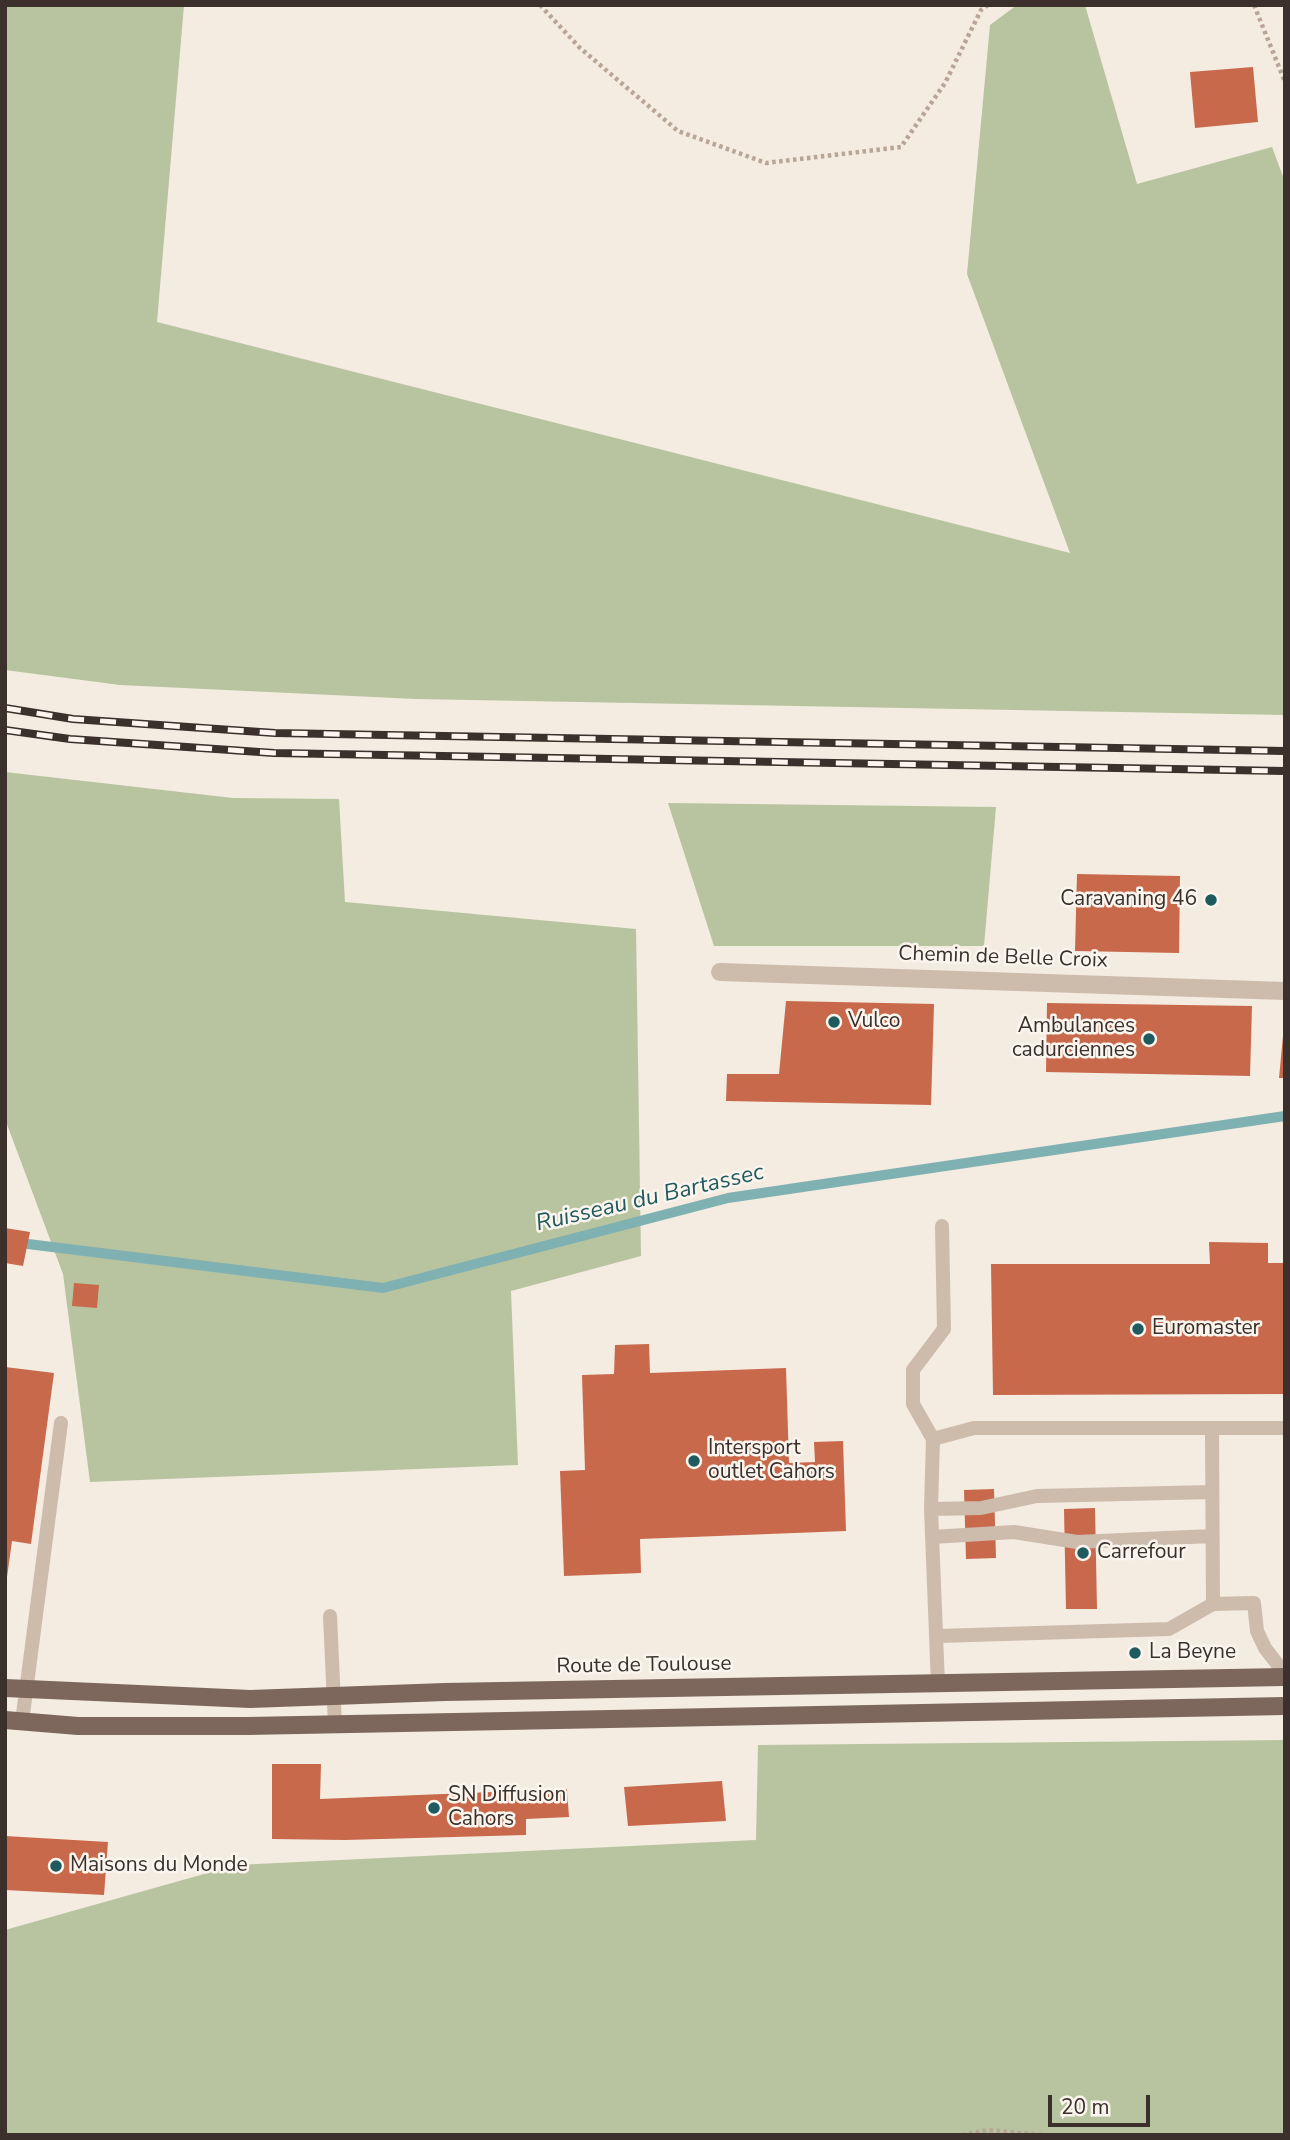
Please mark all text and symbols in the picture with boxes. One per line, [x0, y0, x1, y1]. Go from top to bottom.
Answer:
place label: Caravaning 46 [1060, 887, 1197, 913]
marker: Caravaning 46 [1203, 892, 1219, 908]
street label: Chemin de Belle Croix [898, 942, 1108, 974]
place label: Vulco [848, 1009, 900, 1035]
marker: Vulco [826, 1014, 842, 1030]
place label: Ambulances cadurciennes [1012, 1014, 1135, 1064]
marker: Ambulances cadurciennes [1141, 1031, 1157, 1047]
water label: Ruisseau du Bartassec [533, 1159, 767, 1239]
place label: Euromaster [1152, 1316, 1260, 1342]
marker: Euromaster [1130, 1321, 1146, 1337]
place label: Intersport outlet Cahors [708, 1436, 835, 1486]
marker: Intersport outlet Cahors [686, 1453, 702, 1469]
place label: Carrefour [1097, 1540, 1186, 1566]
marker: Carrefour [1075, 1545, 1091, 1561]
place label: La Beyne [1149, 1640, 1236, 1666]
marker: La Beyne [1127, 1645, 1143, 1661]
street label: Route de Toulouse [556, 1652, 732, 1680]
place label: SN Diffusion Cahors [448, 1783, 566, 1833]
marker: SN Diffusion Cahors [426, 1800, 442, 1816]
place label: Maisons du Monde [70, 1853, 248, 1879]
marker: Maisons du Monde [48, 1858, 64, 1874]
scale bar [1052, 2080, 1154, 2124]
text: 20 m [1061, 2093, 1110, 2121]

